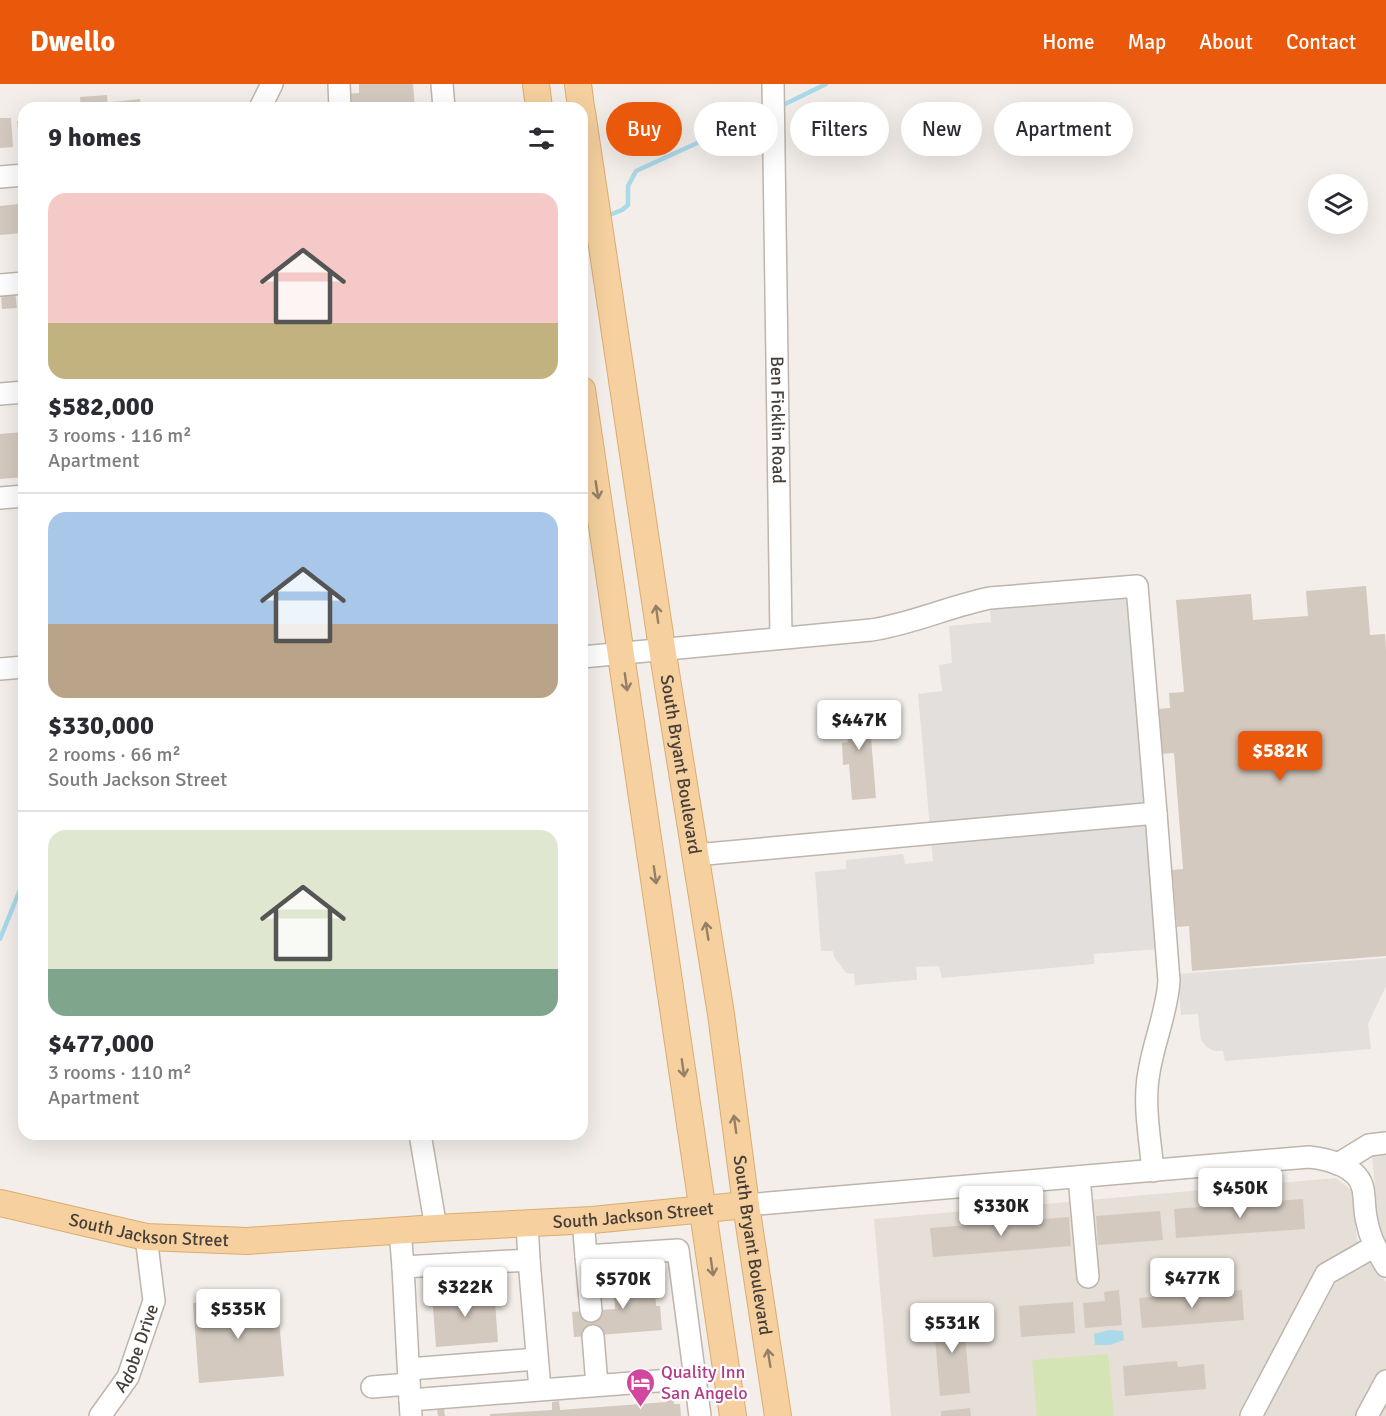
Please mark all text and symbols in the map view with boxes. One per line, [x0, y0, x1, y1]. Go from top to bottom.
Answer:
text: Dwello [30, 25, 115, 59]
text: Home [1042, 29, 1095, 55]
text: Map [1128, 29, 1166, 55]
text: About [1199, 29, 1253, 55]
text: Contact [1286, 29, 1356, 55]
chip: Buy [606, 102, 682, 156]
chip: Rent [694, 102, 778, 156]
chip: Filters [790, 102, 889, 156]
chip: New [901, 102, 982, 156]
chip: Apartment [994, 102, 1133, 156]
text: 9 homes [48, 122, 141, 154]
icon: filters [525, 122, 558, 155]
map controls [1308, 174, 1368, 234]
button: layers [1308, 174, 1368, 234]
icon: home [249, 232, 357, 340]
street label: Ben Ficklin Road [766, 356, 790, 484]
text: $582,000 [48, 391, 154, 423]
text: 3 rooms · 116 m² [48, 423, 192, 448]
text: Apartment [48, 448, 140, 473]
one-way arrow [592, 479, 603, 499]
icon: home [249, 551, 357, 659]
one-way arrow [651, 604, 662, 624]
one-way arrow [621, 672, 632, 692]
street label: South Bryant Boulevard [655, 673, 706, 856]
pin: $447K [817, 700, 901, 751]
text: $447K [831, 707, 887, 732]
text: $330,000 [48, 710, 154, 742]
pin: $582K [1238, 731, 1322, 782]
text: $582K [1252, 738, 1308, 763]
text: 2 rooms · 66 m² [48, 742, 181, 767]
text: South Jackson Street [48, 767, 227, 792]
one-way arrow [649, 865, 660, 885]
icon: home [249, 869, 357, 977]
one-way arrow [702, 921, 713, 941]
text: $477,000 [48, 1028, 154, 1060]
one-way arrow [677, 1058, 688, 1078]
text: 3 rooms · 110 m² [48, 1060, 192, 1085]
text: Apartment [48, 1085, 140, 1110]
one-way arrow [730, 1114, 741, 1134]
street label: South Bryant Boulevard [729, 1154, 777, 1337]
pin: $450K [1198, 1168, 1282, 1219]
text: $450K [1212, 1175, 1268, 1200]
pin: $330K [959, 1186, 1043, 1237]
text: $330K [973, 1193, 1029, 1218]
street label: South Jackson Street [552, 1197, 715, 1233]
street label: South Jackson Street [67, 1208, 229, 1251]
one-way arrow [706, 1257, 717, 1277]
pin: $477K [1150, 1258, 1234, 1309]
pin: $570K [581, 1259, 665, 1310]
text: $477K [1164, 1265, 1220, 1290]
text: $570K [595, 1266, 651, 1291]
pin: $322K [423, 1267, 507, 1318]
text: $322K [437, 1274, 493, 1299]
pin: $535K [196, 1289, 280, 1340]
text: $535K [210, 1296, 266, 1321]
street label: Adobe Drive [110, 1301, 163, 1397]
pin: $531K [910, 1303, 994, 1354]
text: $531K [924, 1310, 980, 1335]
one-way arrow [764, 1349, 775, 1369]
place label: Quality Inn San Angelo [661, 1361, 748, 1404]
hotel icon: Quality Inn San Angelo [624, 1366, 656, 1408]

